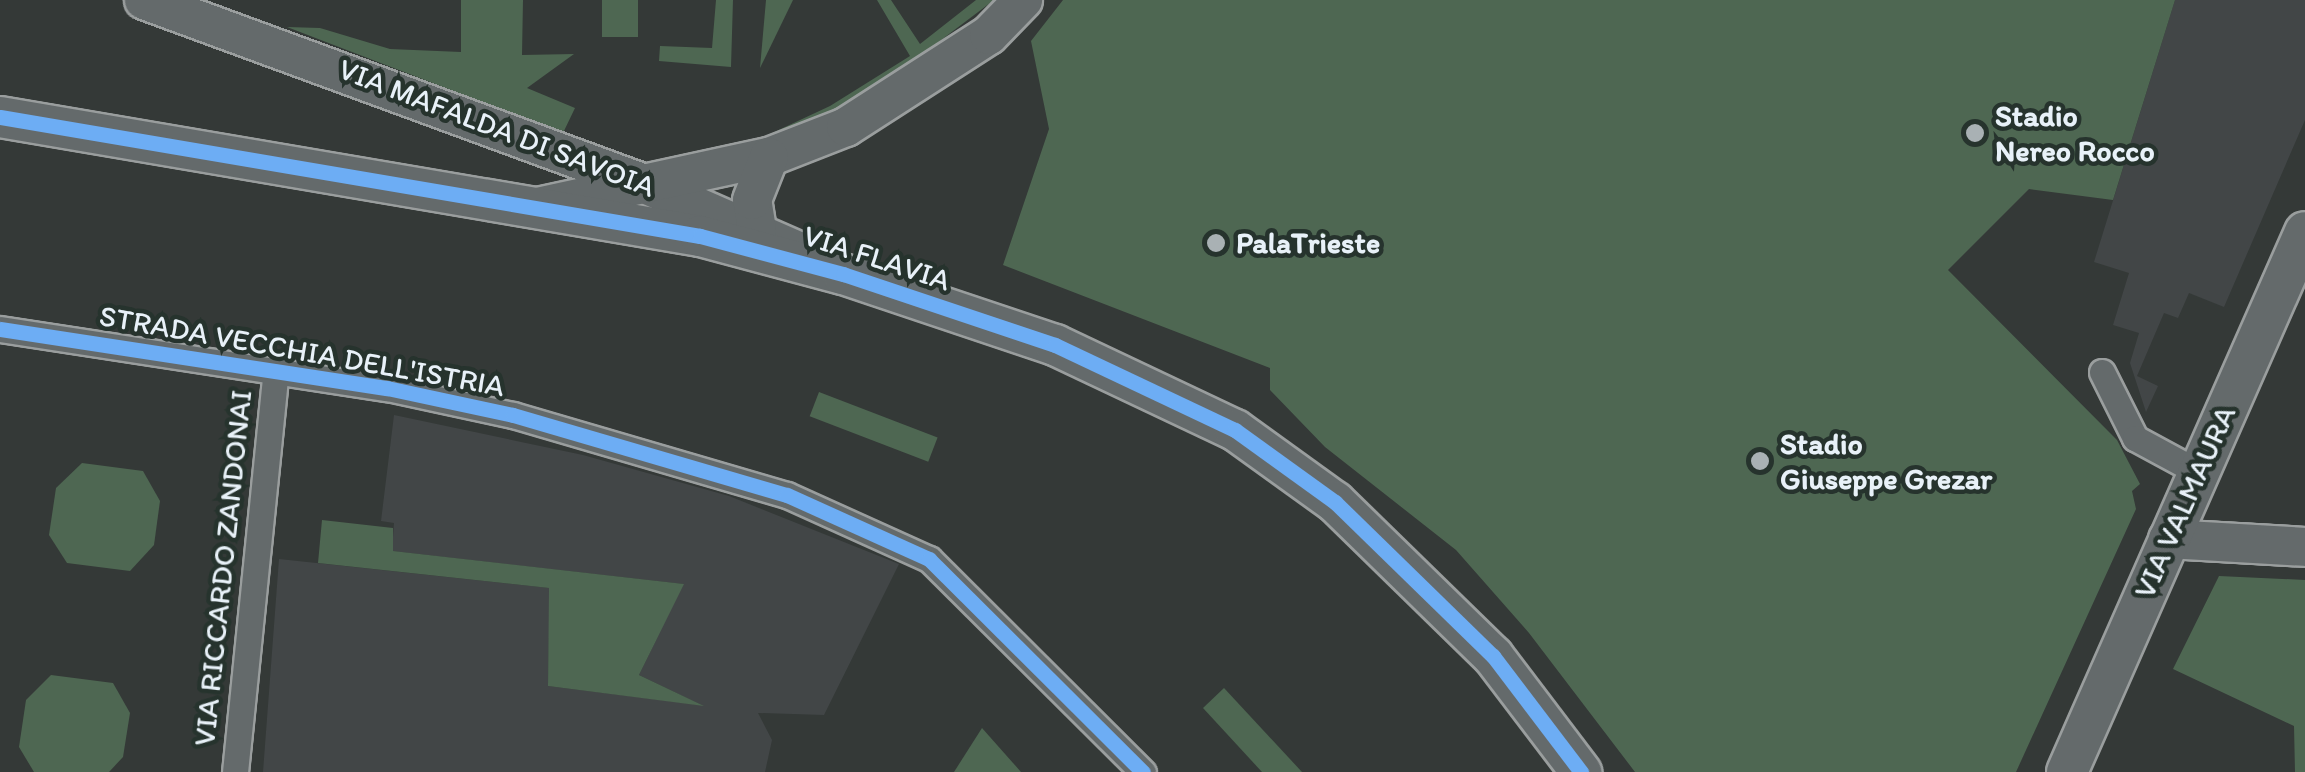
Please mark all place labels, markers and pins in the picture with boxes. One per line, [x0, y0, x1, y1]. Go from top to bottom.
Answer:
place label: Stadio Nereo Rocco [1995, 98, 2154, 168]
marker: Stadio Nereo Rocco [1964, 122, 1986, 144]
place label: PalaTrieste [1236, 225, 1380, 261]
marker: PalaTrieste [1205, 232, 1227, 254]
place label: Stadio Giuseppe Grezar [1780, 426, 1992, 496]
marker: Stadio Giuseppe Grezar [1749, 450, 1771, 472]

